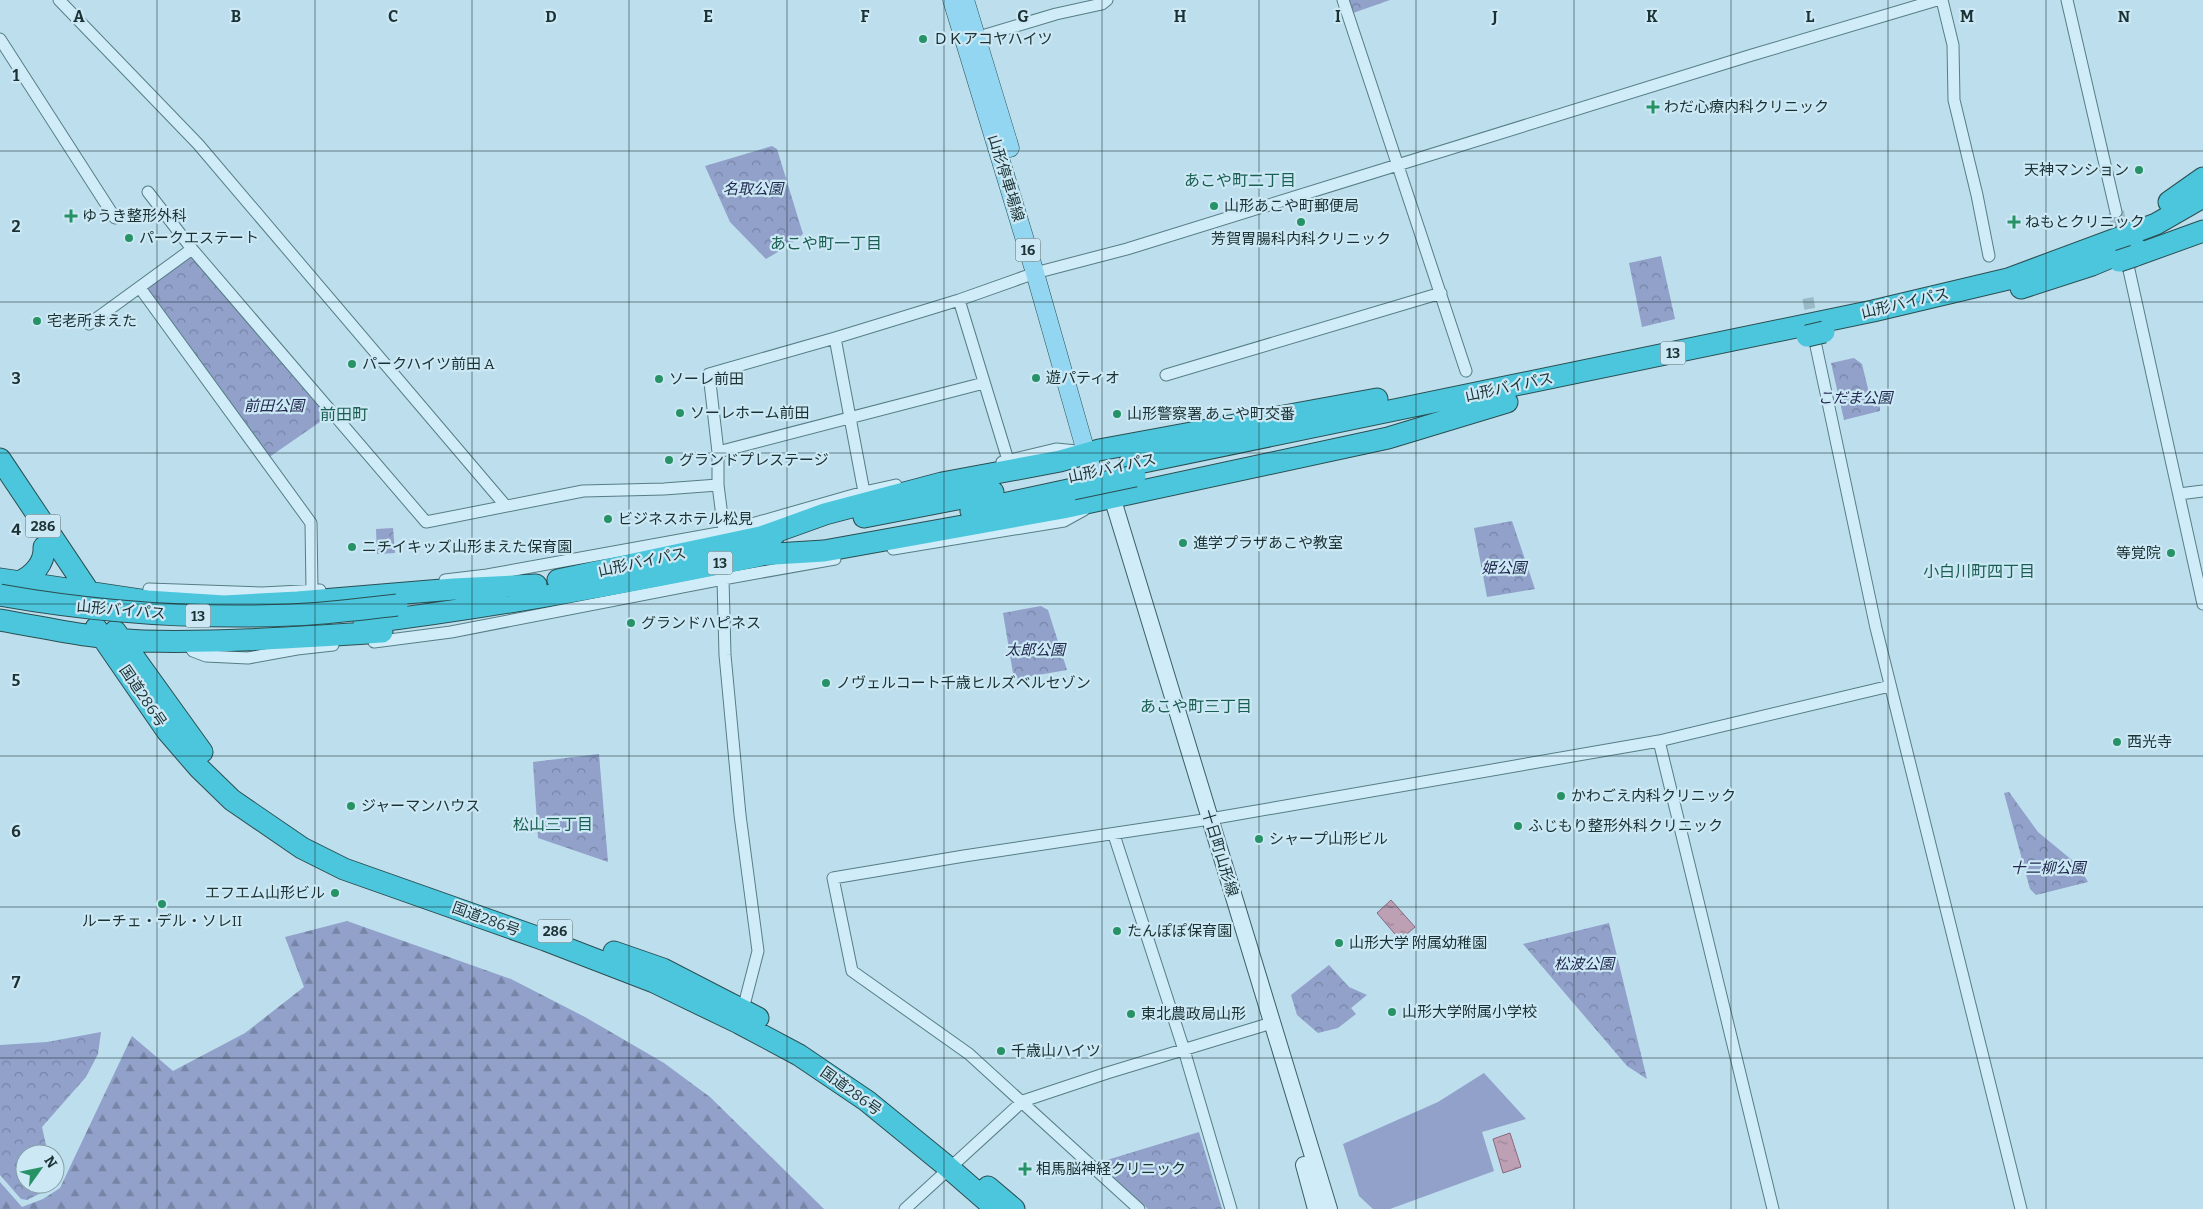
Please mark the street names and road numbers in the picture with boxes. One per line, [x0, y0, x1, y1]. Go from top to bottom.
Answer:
street label: 山形停車場線 [984, 132, 1028, 224]
road number: 16 [1016, 238, 1040, 262]
street label: 山形バイパス [1859, 284, 1951, 322]
road number: 13 [1660, 342, 1686, 364]
street label: 山形バイパス [1463, 369, 1555, 405]
street label: 山形バイパス [1066, 450, 1158, 486]
road number: 286 [26, 514, 60, 538]
street label: 山形バイパス [596, 544, 688, 580]
road number: 13 [708, 552, 732, 574]
street label: 山形バイパス [76, 597, 166, 623]
road number: 13 [186, 604, 210, 628]
street label: 国道286号 [116, 662, 170, 730]
street label: 十日町山形線 [1198, 807, 1242, 899]
street label: 国道286号 [450, 898, 522, 940]
road number: 286 [538, 919, 572, 942]
street label: 国道286号 [817, 1063, 885, 1119]

